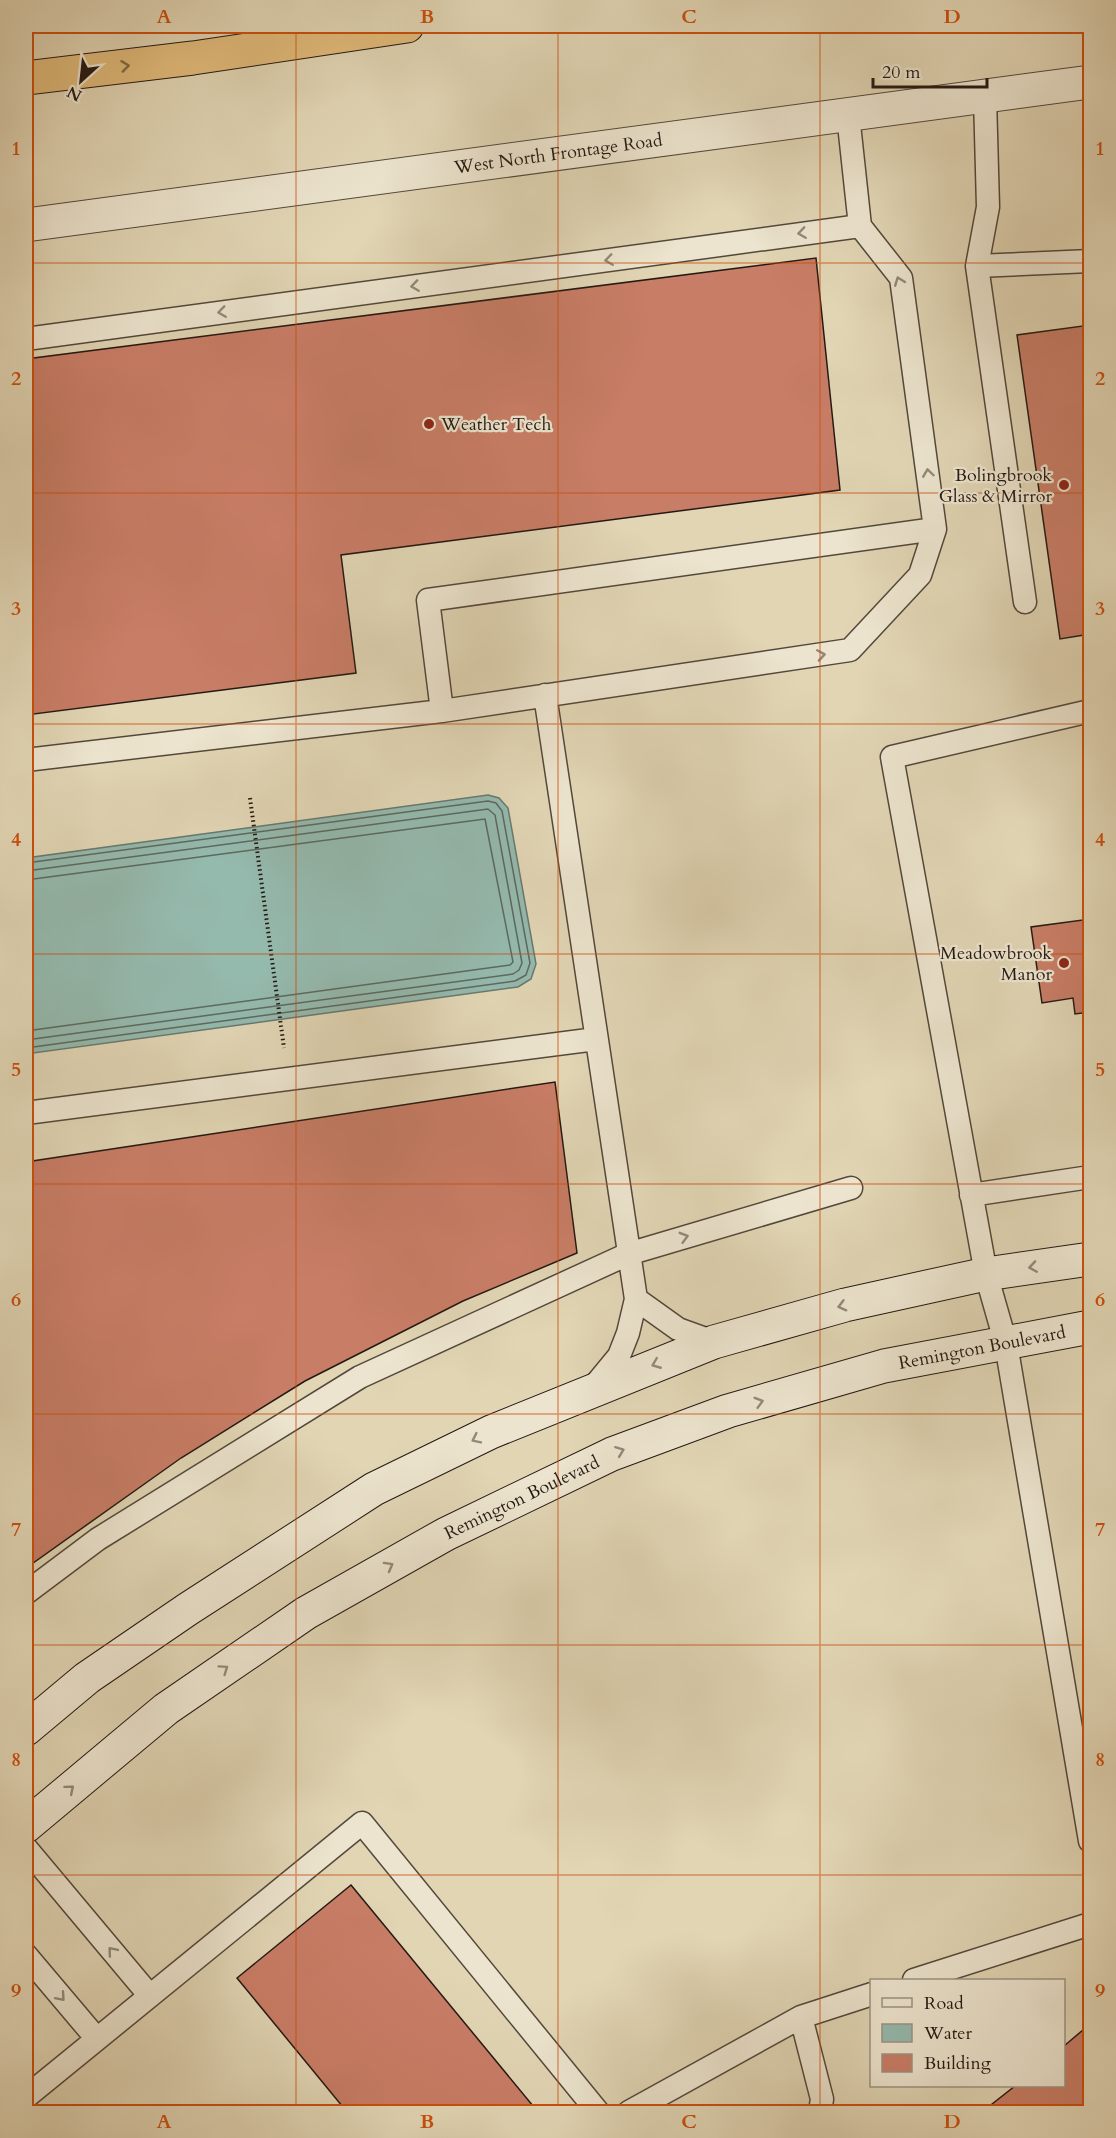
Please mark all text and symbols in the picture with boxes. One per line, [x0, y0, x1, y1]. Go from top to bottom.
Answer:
text: A [156, 3, 172, 30]
text: B [420, 3, 434, 30]
text: C [681, 3, 697, 30]
text: D [943, 3, 961, 30]
north arrow [51, 51, 111, 111]
scale bar [873, 51, 987, 89]
one-way arrow [121, 60, 130, 73]
text: 20 m [882, 60, 921, 85]
text: N [63, 80, 86, 106]
street label: West North Frontage Road [452, 128, 664, 180]
text: 1 [11, 135, 21, 162]
text: 1 [1095, 135, 1105, 162]
one-way arrow [797, 227, 806, 239]
one-way arrow [604, 253, 613, 265]
one-way arrow [893, 276, 906, 286]
one-way arrow [411, 280, 420, 292]
one-way arrow [218, 306, 227, 318]
text: 2 [11, 365, 21, 392]
text: 2 [1095, 365, 1105, 392]
place label: Weather Tech [440, 412, 552, 437]
marker: Weather Tech [422, 417, 436, 431]
place label: Bolingbrook Glass & Mirror [939, 463, 1052, 509]
one-way arrow [922, 468, 934, 478]
marker: Bolingbrook Glass & Mirror [1057, 478, 1071, 492]
text: 3 [11, 595, 21, 622]
text: 3 [1095, 595, 1105, 622]
one-way arrow [816, 649, 825, 661]
text: 4 [11, 826, 21, 853]
text: 4 [1095, 826, 1105, 853]
place label: Meadowbrook Manor [940, 941, 1052, 987]
marker: Meadowbrook Manor [1057, 956, 1071, 970]
text: 5 [11, 1056, 21, 1083]
text: 5 [1095, 1056, 1105, 1083]
one-way arrow [679, 1232, 689, 1244]
one-way arrow [1028, 1261, 1037, 1273]
text: 6 [11, 1286, 21, 1313]
text: 6 [1095, 1286, 1105, 1313]
one-way arrow [837, 1299, 847, 1312]
street label: Remington Boulevard [896, 1320, 1068, 1376]
one-way arrow [651, 1357, 662, 1369]
one-way arrow [753, 1397, 764, 1409]
one-way arrow [471, 1432, 482, 1444]
one-way arrow [614, 1446, 625, 1458]
street label: Remington Boulevard [440, 1450, 604, 1546]
text: 7 [11, 1516, 21, 1543]
text: 7 [1095, 1516, 1105, 1543]
one-way arrow [383, 1562, 393, 1573]
one-way arrow [217, 1665, 228, 1676]
text: 8 [11, 1746, 21, 1773]
text: 8 [1095, 1746, 1105, 1773]
one-way arrow [63, 1785, 74, 1796]
one-way arrow [109, 1947, 120, 1958]
text: 9 [11, 1977, 21, 2004]
text: 9 [1095, 1977, 1105, 2004]
legend [870, 1979, 1065, 2087]
one-way arrow [54, 1990, 65, 2001]
text: Road [924, 1991, 964, 2016]
text: Water [923, 2021, 973, 2046]
text: Building [924, 2051, 992, 2076]
text: A [156, 2108, 172, 2135]
text: B [420, 2108, 434, 2135]
text: C [681, 2108, 697, 2135]
text: D [943, 2108, 961, 2135]

